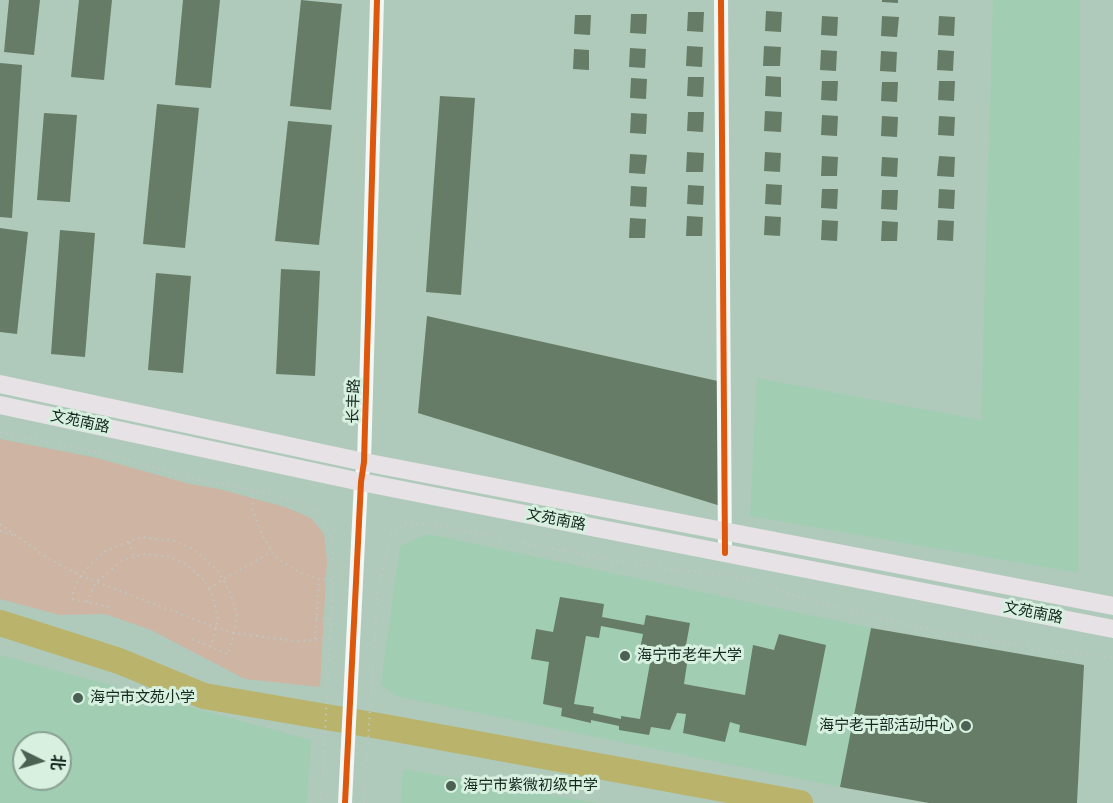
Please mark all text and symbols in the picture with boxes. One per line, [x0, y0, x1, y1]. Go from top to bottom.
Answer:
street label: 长丰路 [344, 378, 364, 424]
street label: 文苑南路 [49, 407, 111, 437]
street label: 文苑南路 [525, 505, 587, 535]
street label: 文苑南路 [1002, 598, 1064, 628]
place label: 海宁市老年大学 [637, 647, 742, 665]
marker: 海宁市老年大学 [618, 649, 632, 663]
place label: 海宁市文苑小学 [90, 689, 195, 707]
marker: 海宁市文苑小学 [71, 691, 85, 705]
place label: 海宁老干部活动中心 [819, 717, 954, 735]
marker: 海宁老干部活动中心 [959, 719, 973, 733]
north arrow [12, 731, 72, 791]
text: 北 [47, 754, 69, 771]
place label: 海宁市紫微初级中学 [463, 777, 598, 795]
marker: 海宁市紫微初级中学 [444, 779, 458, 793]

